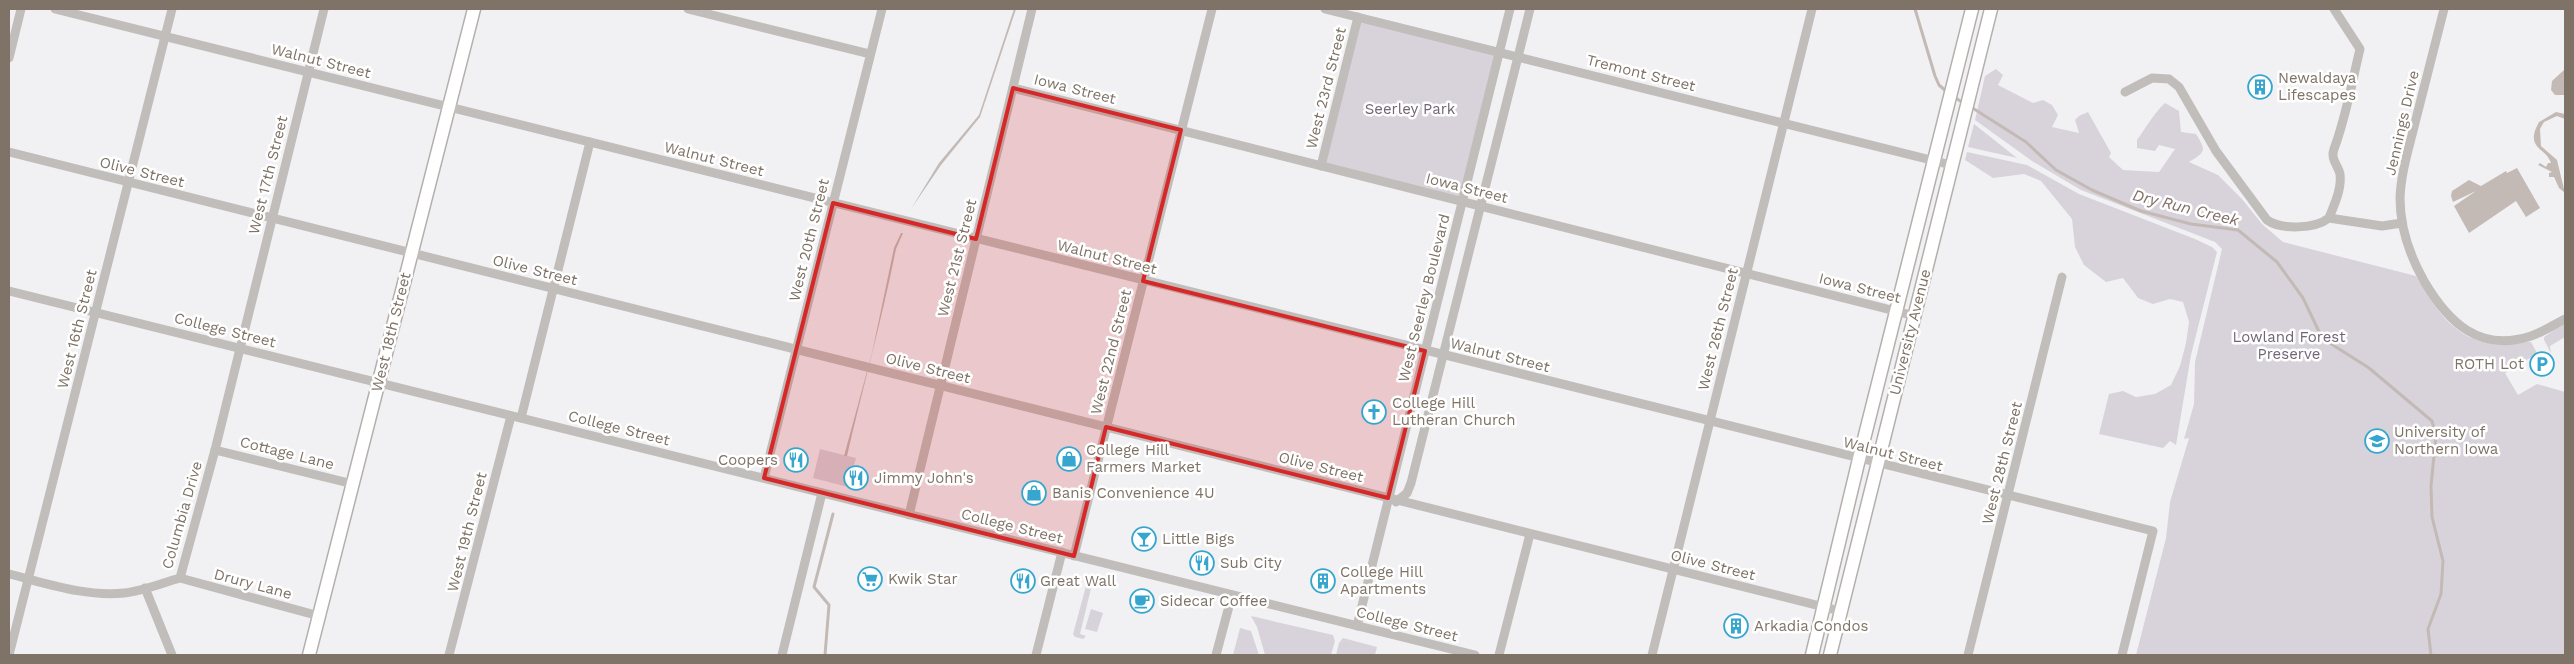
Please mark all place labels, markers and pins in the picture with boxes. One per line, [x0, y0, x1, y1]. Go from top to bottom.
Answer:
place label: Newaldaya Lifescapes [2278, 69, 2357, 104]
building icon: Newaldaya Lifescapes [2247, 74, 2273, 100]
parking icon: ROTH Lot [2529, 351, 2555, 377]
place label: ROTH Lot [2454, 355, 2525, 373]
place label: College Hill Lutheran Church [1392, 394, 1515, 429]
church icon: College Hill Lutheran Church [1361, 399, 1387, 425]
place label: University of Northern Iowa [2394, 423, 2499, 458]
school or university icon: University of Northern Iowa [2364, 428, 2390, 454]
place label: College Hill Farmers Market [1086, 441, 1202, 476]
shop icon: College Hill Farmers Market [1056, 446, 1082, 472]
restaurant icon: Coopers [783, 447, 809, 473]
place label: Coopers [718, 451, 778, 469]
restaurant icon: Jimmy John's [843, 465, 869, 491]
place label: Jimmy John's [874, 469, 974, 487]
shop icon: Banis Convenience 4U [1021, 480, 1047, 506]
place label: Banis Convenience 4U [1052, 484, 1215, 502]
bar icon: Little Bigs [1131, 526, 1157, 552]
place label: Little Bigs [1162, 530, 1235, 548]
restaurant icon: Sub City [1189, 550, 1215, 576]
place label: Sub City [1220, 554, 1282, 572]
place label: College Hill Apartments [1340, 563, 1426, 598]
supermarket icon: Kwik Star [857, 566, 883, 592]
restaurant icon: Great Wall [1010, 568, 1036, 594]
building icon: College Hill Apartments [1310, 568, 1336, 594]
place label: Kwik Star [888, 570, 958, 588]
place label: Great Wall [1040, 572, 1117, 590]
cafe icon: Sidecar Coffee [1129, 588, 1155, 614]
place label: Sidecar Coffee [1160, 592, 1267, 610]
building icon: Arkadia Condos [1723, 613, 1749, 639]
place label: Arkadia Condos [1754, 617, 1869, 635]

